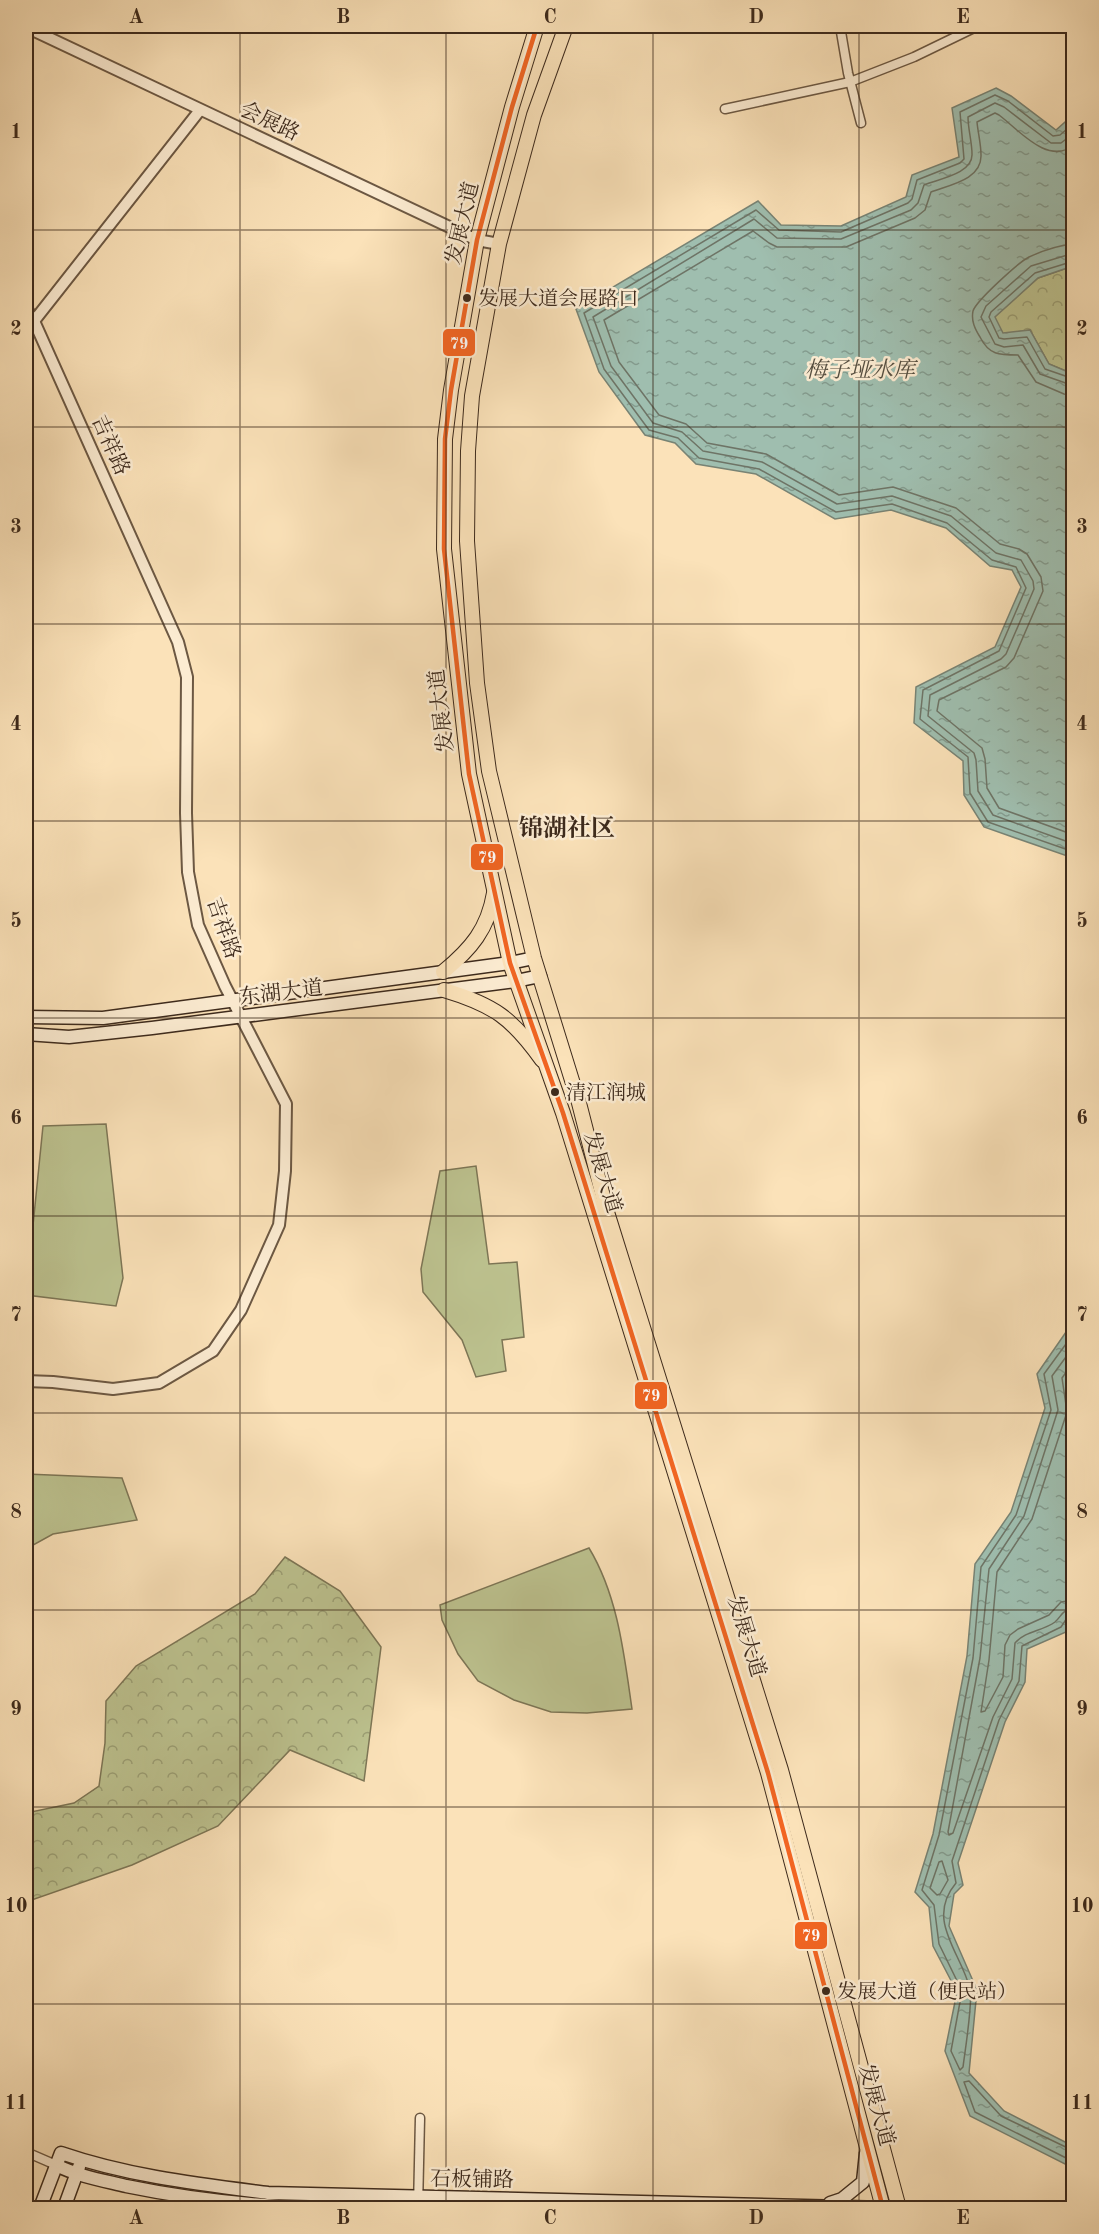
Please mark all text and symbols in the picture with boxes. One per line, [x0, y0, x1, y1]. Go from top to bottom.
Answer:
text: A [128, 8, 144, 28]
text: B [336, 8, 350, 28]
text: C [543, 8, 557, 28]
text: D [748, 8, 764, 28]
text: E [956, 8, 970, 28]
street label: 会展路 [236, 98, 303, 145]
text: 1 [10, 123, 22, 143]
text: 1 [1076, 123, 1088, 143]
street label: 发展大道 [442, 180, 483, 267]
place label: 发展大道会展路口 [478, 288, 638, 310]
marker: 发展大道会展路口 [461, 292, 473, 304]
text: 2 [10, 320, 22, 340]
text: 2 [1076, 320, 1088, 340]
line badge: 79 [442, 328, 476, 357]
text: 79 [450, 337, 468, 353]
water label: 梅子垭水库 [805, 358, 919, 382]
street label: 吉祥路 [87, 412, 134, 479]
text: 3 [10, 518, 22, 538]
text: 3 [1076, 518, 1088, 538]
street label: 发展大道 [425, 668, 458, 754]
text: 4 [10, 715, 22, 735]
text: 4 [1076, 715, 1088, 735]
district label: 锦湖社区 [519, 815, 615, 842]
line badge: 79 [470, 843, 504, 871]
text: 79 [478, 851, 496, 867]
street label: 吉祥路 [202, 895, 245, 962]
text: 5 [10, 911, 22, 932]
text: 5 [1076, 911, 1088, 932]
street label: 东湖大道 [238, 976, 324, 1009]
place label: 清江润城 [566, 1082, 646, 1104]
marker: 清江润城 [549, 1086, 561, 1098]
text: 6 [10, 1109, 22, 1129]
text: 6 [1076, 1109, 1088, 1129]
street label: 发展大道 [579, 1129, 626, 1216]
text: 7 [10, 1306, 22, 1326]
text: 7 [1076, 1306, 1088, 1326]
line badge: 79 [634, 1381, 668, 1410]
text: 79 [642, 1389, 660, 1405]
text: 8 [10, 1503, 22, 1523]
text: 8 [1076, 1503, 1088, 1523]
street label: 发展大道 [723, 1593, 770, 1680]
text: 9 [10, 1700, 22, 1720]
text: 9 [1076, 1700, 1088, 1720]
text: 10 [4, 1897, 28, 1917]
text: 10 [1070, 1897, 1094, 1917]
line badge: 79 [794, 1921, 828, 1950]
text: 79 [802, 1929, 820, 1945]
place label: 发展大道（便民站） [837, 1981, 1017, 2003]
marker: 发展大道（便民站） [820, 1985, 832, 1997]
street label: 发展大道 [855, 2062, 898, 2149]
text: 11 [4, 2094, 28, 2114]
text: 11 [1070, 2094, 1094, 2114]
street label: 石板铺路 [430, 2167, 514, 2192]
text: A [128, 2209, 144, 2229]
text: B [336, 2209, 350, 2229]
text: C [543, 2209, 557, 2229]
text: D [748, 2209, 764, 2229]
text: E [956, 2209, 970, 2229]

